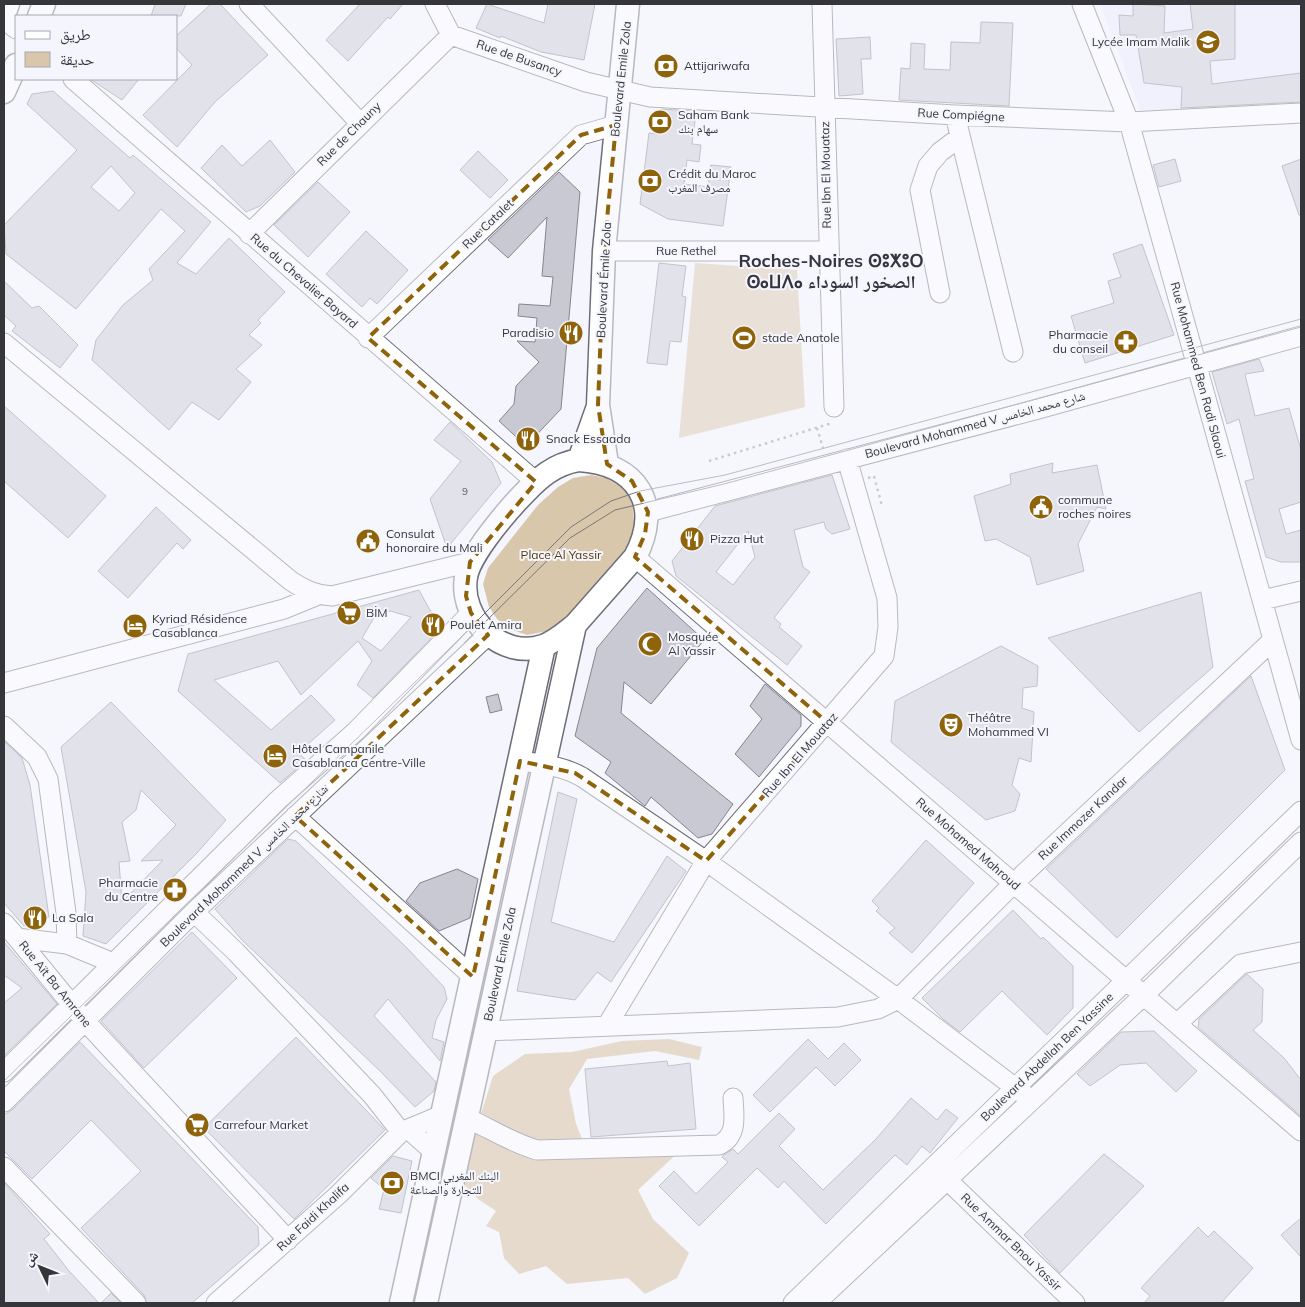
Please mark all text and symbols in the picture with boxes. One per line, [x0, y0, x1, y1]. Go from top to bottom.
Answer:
legend [15, 15, 178, 80]
street label: Boulevard Emile Zola [607, 20, 634, 137]
text: طريق [60, 25, 91, 45]
school or university icon: Lycée Imam Malik [1195, 29, 1221, 55]
place label: Lycée Imam Malik [1092, 34, 1191, 49]
street label: Rue de Busancy [474, 36, 564, 79]
text: حديقة [60, 50, 95, 69]
bank icon: Attijariwafa [653, 53, 679, 79]
place label: Attijariwafa [684, 58, 750, 73]
street label: Rue de Chauny [313, 98, 384, 169]
street label: Rue Compiégne [917, 105, 1005, 124]
place label: Saham Bank سهام بنك [678, 107, 750, 137]
bank icon: Saham Bank سهام بنك [647, 109, 673, 135]
street label: Rue Ibn El Mouataz [817, 121, 834, 229]
place label: Crédit du Maroc مصرف المغرب [668, 166, 756, 195]
bank icon: Crédit du Maroc مصرف المغرب [637, 168, 663, 194]
street label: Rue Catalet [459, 196, 516, 252]
street label: Boulevard Émile Zola [593, 222, 614, 338]
street label: Rue du Chevalier Bayard [248, 230, 361, 331]
street label: Rue Rethel [656, 243, 716, 258]
district label: Roches-Noires ⵙⵓⵅⵓⵔ ⵙⴰⵡⴷⴰ الصخور السوداء [739, 249, 923, 293]
street label: Rue Mohammed Ben Radi Slaoui [1168, 280, 1229, 460]
restaurant icon: Paradisio [558, 320, 584, 346]
place label: Paradisio [502, 325, 554, 340]
sports icon: stade Anatole [731, 325, 757, 351]
place label: Pharmacie du conseil [1049, 327, 1108, 356]
pharmacy icon: Pharmacie du conseil [1113, 329, 1139, 355]
place label: stade Anatole [762, 330, 840, 345]
street label: Boulevard Mohammed V شارع محمد الخامس [863, 388, 1087, 462]
restaurant icon: Snack Essaada [515, 426, 541, 452]
place label: Snack Essaada [546, 431, 631, 446]
house number: 9 [462, 485, 468, 498]
place label: commune roches noires [1058, 492, 1131, 521]
public building icon: commune roches noires [1028, 494, 1054, 520]
place label: Consulat honoraire du Mali [386, 526, 483, 555]
restaurant icon: Pizza Hut [679, 526, 705, 552]
public building icon: Consulat honoraire du Mali [355, 528, 381, 554]
place label: Pizza Hut [710, 531, 764, 546]
park label: Place Al Yassir [521, 547, 602, 562]
supermarket icon: BİM [336, 600, 362, 626]
place label: BİM [366, 605, 388, 620]
place label: Kyriad Résidence Casablanca [152, 611, 247, 640]
restaurant icon: Poulet Amira [420, 612, 446, 638]
hotel icon: Kyriad Résidence Casablanca [122, 613, 148, 639]
place label: Poulet Amira [450, 617, 522, 632]
place label: Mosquée Al Yassir [668, 629, 718, 658]
mosque icon: Mosquée Al Yassir [637, 631, 663, 657]
street label: Rue Ibn El Mouataz [759, 709, 840, 800]
place label: Théâtre Mohammed VI [968, 710, 1049, 739]
theatre icon: Théâtre Mohammed VI [938, 712, 964, 738]
place label: Hôtel Campanile Casablanca Centre-Ville [292, 741, 425, 770]
hotel icon: Hôtel Campanile Casablanca Centre-Ville [262, 743, 288, 769]
street label: Rue Immozer Kandar [1035, 772, 1131, 863]
street label: Boulevard Mohammed V شارع محمد الخامس [157, 781, 331, 951]
street label: Rue Mohamed Mahroud [913, 794, 1024, 893]
place label: Pharmacie du Centre [99, 875, 158, 904]
pharmacy icon: Pharmacie du Centre [162, 877, 188, 903]
restaurant icon: La Sala [22, 905, 48, 931]
street label: Boulevard Emile Zola [480, 906, 519, 1022]
place label: La Sala [52, 910, 94, 925]
street label: Rue Aït Ba Amrane [16, 937, 95, 1030]
street label: Boulevard Abdellah Ben Yassine [977, 989, 1116, 1124]
supermarket icon: Carrefour Market [184, 1112, 210, 1138]
place label: Carrefour Market [214, 1117, 308, 1132]
place label: BMCI البنك المغربي للتجارة والصناعة [410, 1168, 499, 1197]
bank icon: BMCI البنك المغربي للتجارة والصناعة [379, 1170, 405, 1196]
street label: Rue Faidi Khalifa [273, 1179, 352, 1254]
street label: Rue Ammar Bnou Yassir [958, 1190, 1065, 1294]
north arrow [15, 1242, 65, 1292]
text: ش [19, 1246, 42, 1270]

